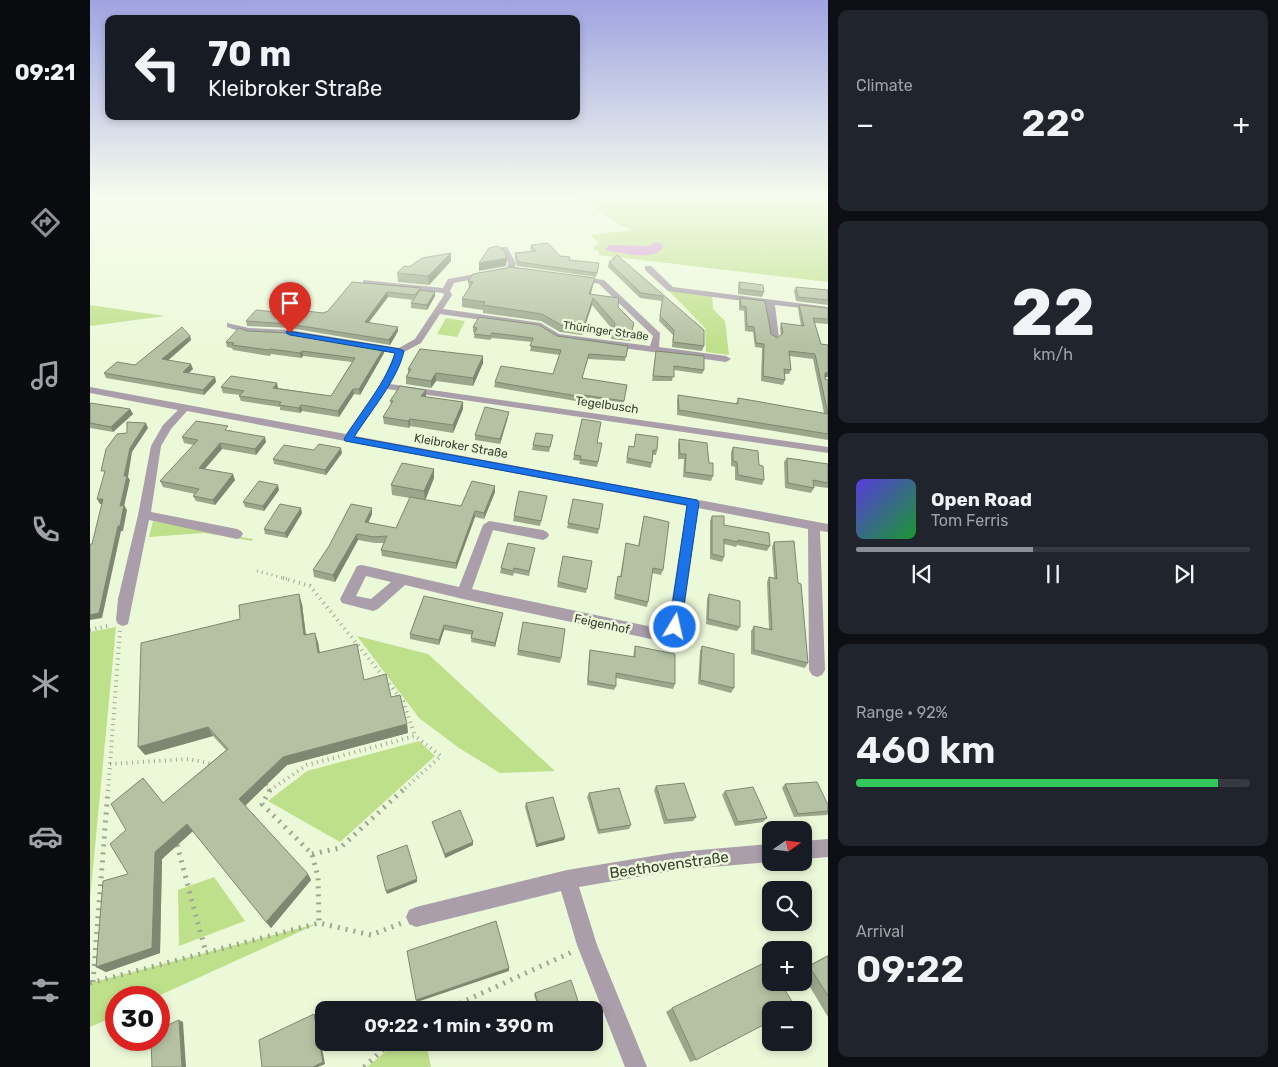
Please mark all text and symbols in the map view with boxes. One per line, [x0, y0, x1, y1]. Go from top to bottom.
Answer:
text: 70 m [208, 33, 291, 75]
icon: left [125, 35, 190, 100]
text: 09:21 [15, 59, 75, 86]
text: Kleibroker Straße [208, 75, 382, 102]
text: Climate [856, 76, 913, 95]
text: 22° [1022, 100, 1085, 146]
text: − [856, 108, 874, 141]
text: + [1233, 108, 1250, 141]
icon: directions [28, 205, 63, 240]
text: 22 [1011, 274, 1095, 351]
pin [269, 282, 311, 333]
icon: arrive [276, 289, 304, 317]
street label: Thüringer Straße [562, 319, 650, 343]
text: km/h [1033, 345, 1073, 364]
icon: music [28, 358, 63, 393]
street label: Tegelbusch [574, 394, 640, 416]
street label: Kleibroker Straße [413, 431, 509, 461]
text: Open Road [931, 488, 1032, 511]
text: Tom Ferris [931, 511, 1008, 530]
icon: phone [28, 512, 63, 547]
icon: previous [908, 560, 936, 588]
icon: pause [1039, 560, 1067, 588]
icon: next [1170, 560, 1198, 588]
position arrow [648, 600, 700, 652]
street label: Feigenhof [573, 611, 631, 637]
icon: climate [28, 666, 63, 701]
text: Range · 92% [856, 703, 948, 722]
text: 460 km [856, 727, 995, 773]
icon: car [28, 819, 63, 854]
north arrow [762, 821, 812, 871]
map controls [762, 821, 812, 1051]
street label: Beethovenstraße [608, 848, 730, 882]
button: search [762, 881, 812, 931]
text: Arrival [856, 922, 904, 941]
button: + [762, 941, 812, 991]
text: 09:22 [856, 946, 964, 992]
icon: filters [28, 973, 63, 1008]
speed limit sign: 30 [105, 986, 170, 1051]
button: − [762, 1001, 812, 1051]
text: 09:22 · 1 min · 390 m [364, 1014, 554, 1037]

